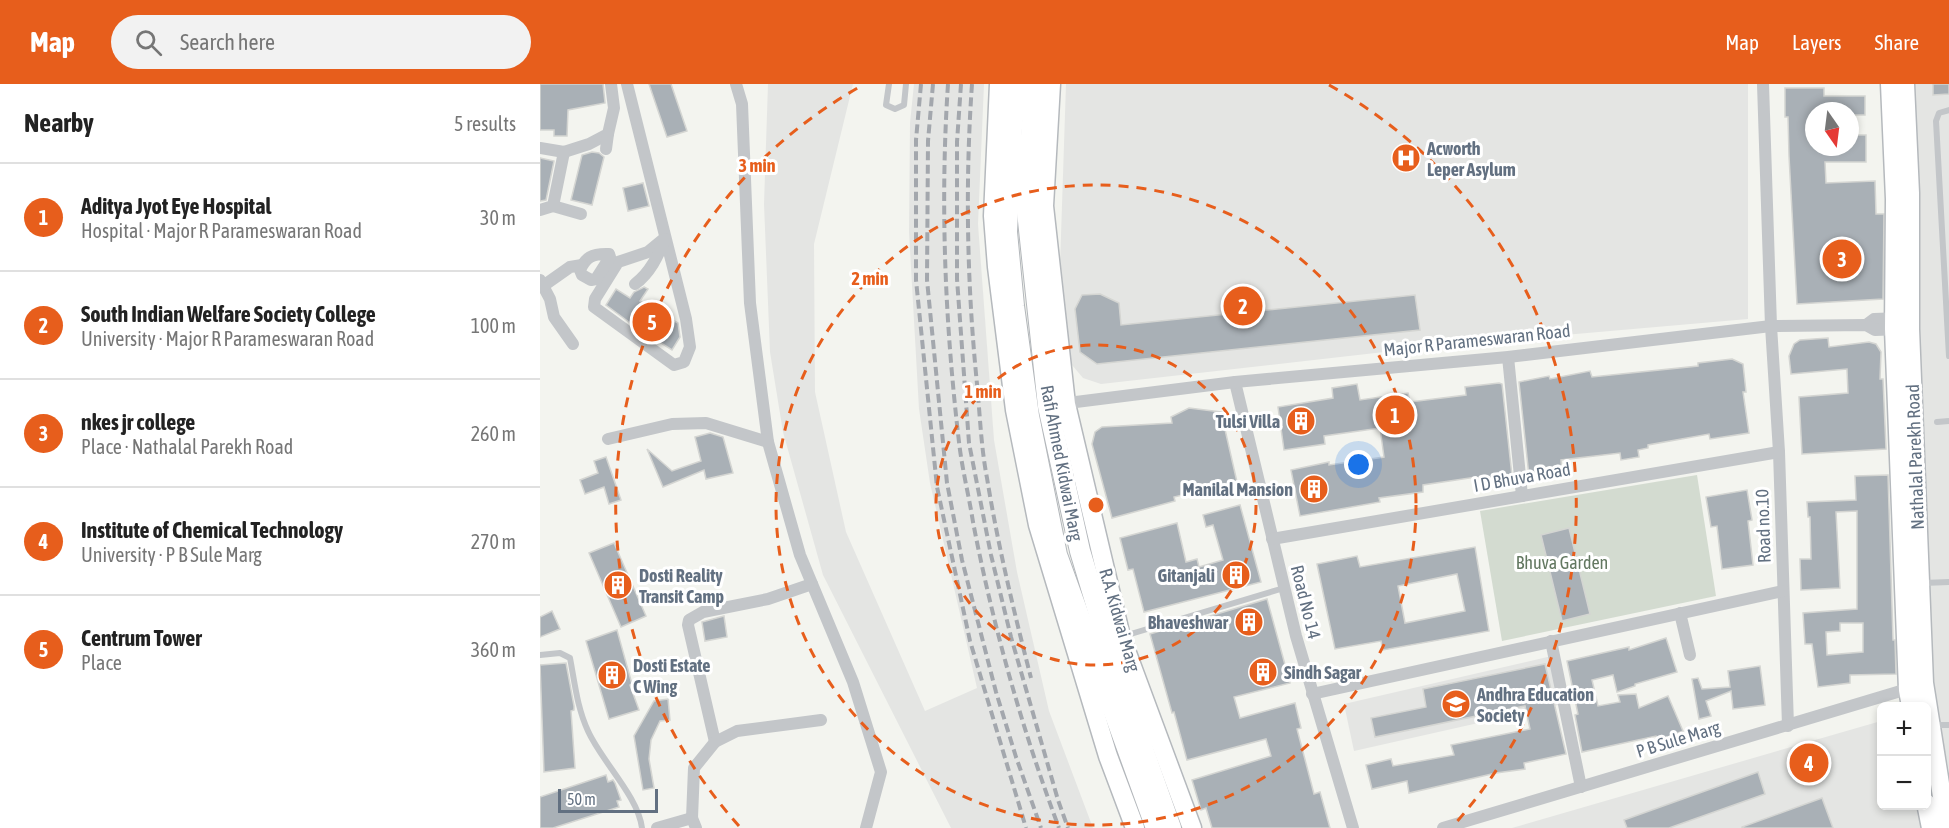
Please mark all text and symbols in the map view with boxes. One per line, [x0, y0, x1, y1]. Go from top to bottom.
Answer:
search box [111, 15, 531, 69]
text: Map [30, 26, 75, 58]
icon: search [132, 26, 165, 59]
text: Search here [180, 29, 275, 55]
text: Map [1725, 30, 1759, 54]
text: Layers [1792, 30, 1842, 54]
text: Share [1875, 30, 1919, 54]
north arrow [1805, 102, 1859, 156]
text: Nearby [24, 108, 94, 138]
text: 5 results [454, 112, 516, 135]
place label: Acworth Leper Asylum [1426, 138, 1516, 180]
hospital icon: Acworth Leper Asylum [1390, 142, 1422, 174]
text: 3 min [739, 155, 776, 176]
text: Aditya Jyot Eye Hospital [81, 193, 271, 219]
text: 1 [39, 206, 48, 229]
text: 30 m [480, 206, 516, 229]
text: Hospital · Major R Parameswaran Road [81, 219, 362, 242]
pin: 3 [1822, 236, 1862, 282]
text: 2 min [852, 268, 889, 289]
pin: 2 [1224, 284, 1262, 328]
pin: 5 [632, 300, 672, 344]
text: South Indian Welfare Society College [81, 301, 376, 327]
text: 2 [39, 314, 48, 337]
text: 100 m [471, 314, 516, 337]
street label: Major R Parameswaran Road [1383, 320, 1571, 360]
text: University · Major R Parameswaran Road [81, 327, 374, 350]
text: 1 min [965, 381, 1002, 402]
street label: Rafi Ahmed Kidwai Marg [1037, 383, 1087, 543]
street label: Nathalal Parekh Road [1902, 384, 1928, 530]
pin: 1 [1376, 392, 1414, 438]
building icon: Tulsi Villa [1285, 405, 1317, 437]
text: nkes jr college [81, 409, 195, 435]
place label: Tulsi Villa [1216, 411, 1280, 432]
text: 3 [39, 422, 48, 445]
text: 260 m [471, 422, 516, 445]
text: Place · Nathalal Parekh Road [81, 435, 293, 458]
your location [1344, 450, 1373, 479]
street label: I D Bhuva Road [1472, 458, 1572, 496]
building icon: Manilal Mansion [1298, 473, 1330, 505]
place label: Manilal Mansion [1182, 479, 1293, 500]
street label: Road no.10 [1751, 489, 1775, 563]
centre of rings [1086, 495, 1106, 515]
text: Institute of Chemical Technology [81, 517, 343, 543]
text: 4 [39, 530, 48, 553]
text: 270 m [471, 530, 516, 553]
text: University · P B Sule Marg [81, 543, 262, 566]
park label: Bhuva Garden [1516, 552, 1608, 573]
building icon: Gitanjali [1220, 559, 1252, 591]
street label: Road No 14 [1287, 563, 1325, 641]
place label: Dosti Reality Transit Camp [639, 565, 724, 607]
place label: Gitanjali [1158, 565, 1215, 586]
street label: R.A. Kidwai Marg [1095, 566, 1145, 674]
building icon: Dosti Reality Transit Camp [602, 569, 634, 601]
building icon: Bhaveshwar [1233, 606, 1265, 638]
place label: Bhaveshwar [1148, 612, 1229, 633]
text: Centrum Tower [81, 625, 202, 651]
text: 5 [39, 638, 48, 661]
text: 360 m [471, 638, 516, 661]
text: Place [81, 651, 122, 674]
place label: Dosti Estate C Wing [633, 655, 710, 697]
building icon: Sindh Sagar [1247, 656, 1279, 688]
building icon: Dosti Estate C Wing [596, 659, 628, 691]
place label: Sindh Sagar [1284, 662, 1362, 683]
place label: Andhra Education Society [1476, 684, 1594, 726]
school or university icon: Andhra Education Society [1440, 688, 1472, 720]
map controls [1877, 702, 1931, 810]
button: + [1877, 702, 1931, 756]
street label: P B Sule Marg [1633, 716, 1723, 762]
pin: 4 [1790, 740, 1828, 786]
button: − [1877, 756, 1931, 810]
scale bar [558, 786, 658, 814]
text: 50 m [567, 790, 596, 808]

